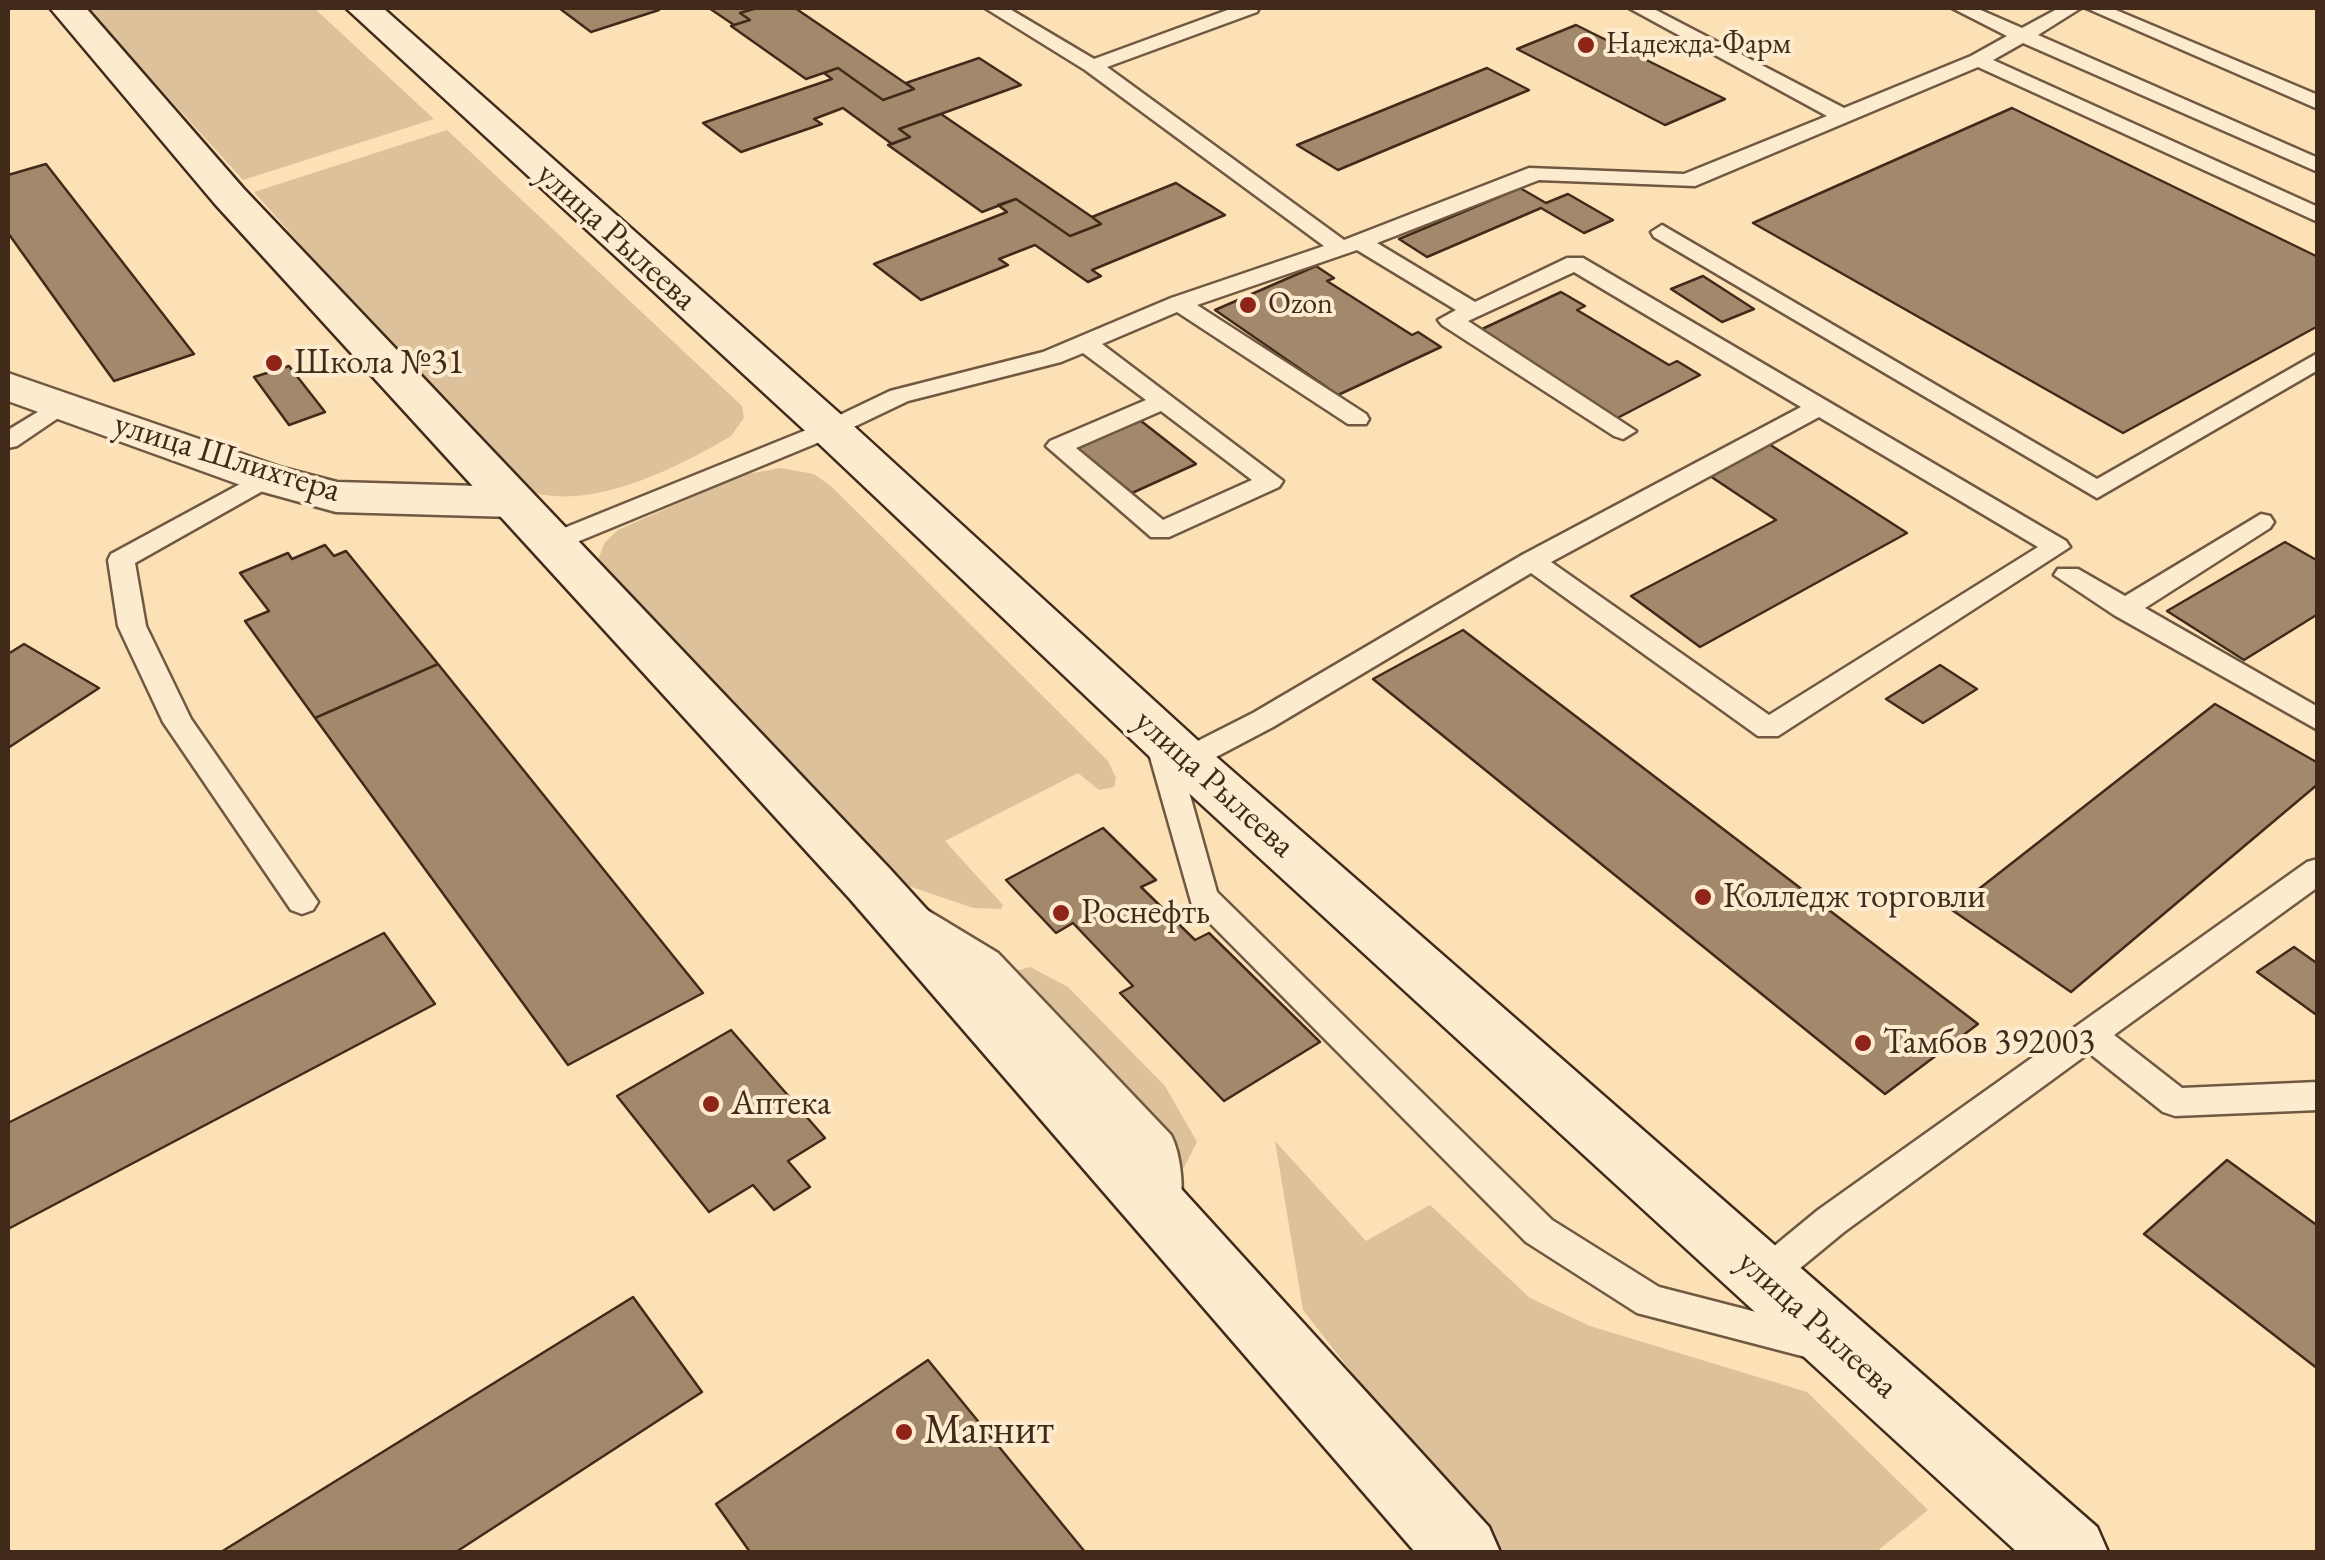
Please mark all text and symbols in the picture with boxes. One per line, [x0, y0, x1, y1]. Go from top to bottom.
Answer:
place label: Надежда-Фарм [1606, 27, 1791, 63]
marker: Надежда-Фарм [1575, 34, 1597, 56]
street label: улица Рылеева [527, 154, 705, 320]
place label: Ozon [1268, 287, 1333, 323]
marker: Ozon [1237, 294, 1259, 316]
place label: Школа №31 [294, 342, 464, 384]
marker: Школа №31 [263, 352, 285, 374]
street label: улица Шлихтера [109, 404, 345, 512]
street label: улица Рылеева [1125, 701, 1303, 867]
place label: Колледж торговли [1723, 876, 1986, 918]
marker: Колледж торговли [1692, 886, 1714, 908]
place label: Роснефть [1081, 892, 1210, 934]
marker: Роснефть [1050, 902, 1072, 924]
place label: Тамбов 392003 [1883, 1022, 2095, 1064]
marker: Тамбов 392003 [1852, 1032, 1874, 1054]
place label: Аптека [731, 1083, 831, 1125]
marker: Аптека [700, 1093, 722, 1115]
street label: улица Рылеева [1728, 1242, 1906, 1408]
place label: Магнит [924, 1407, 1054, 1457]
marker: Магнит [893, 1421, 915, 1443]

